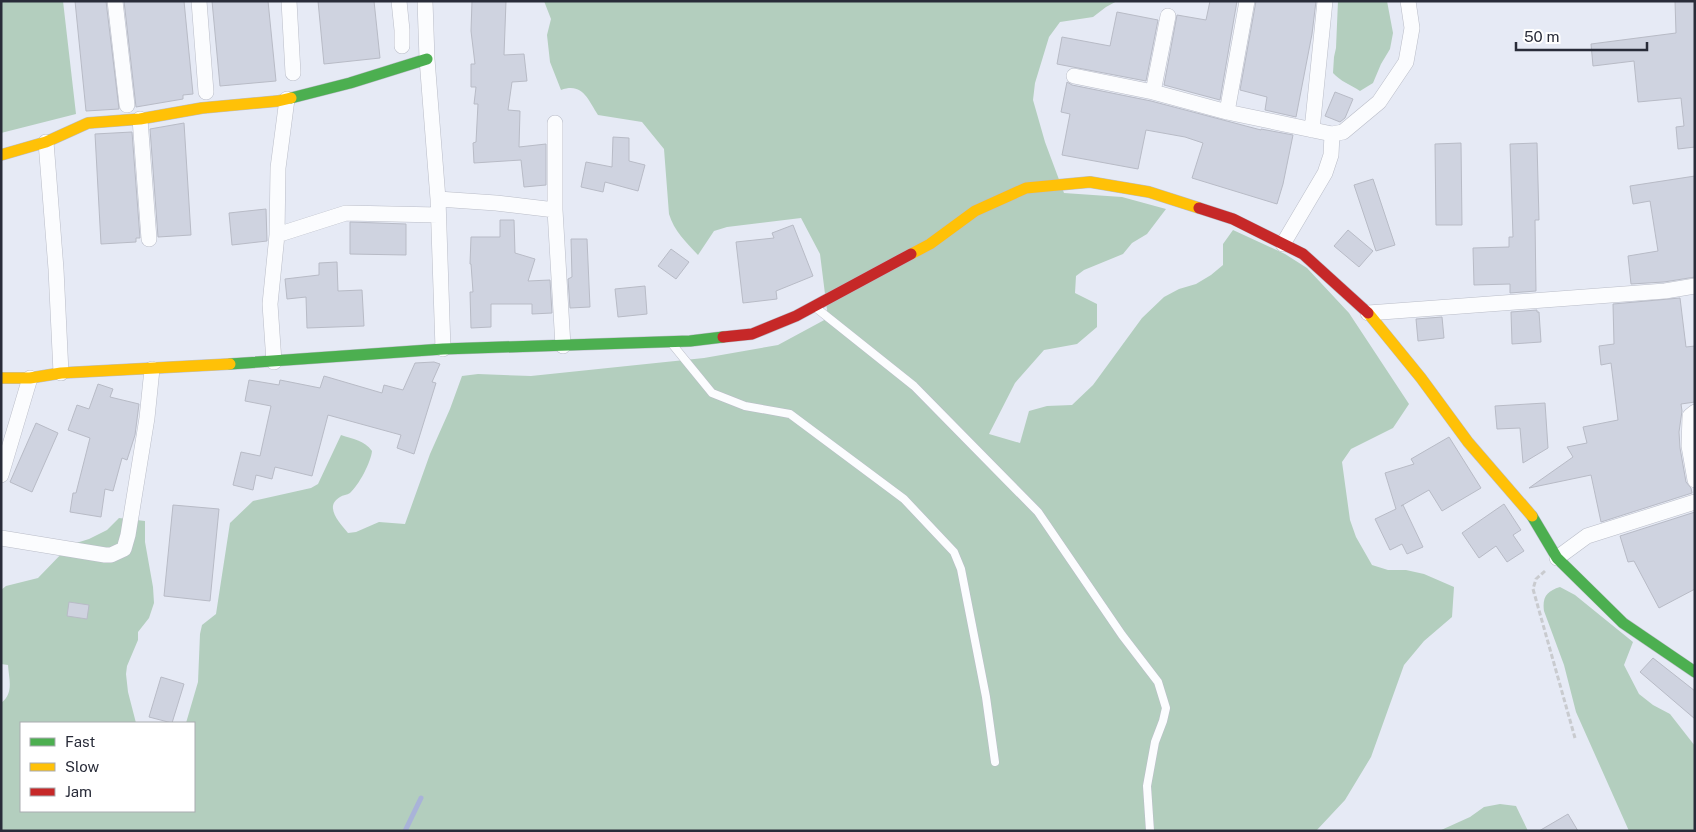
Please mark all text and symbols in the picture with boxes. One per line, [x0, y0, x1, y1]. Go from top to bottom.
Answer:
scale bar [1516, 20, 1647, 52]
text: 50 m [1524, 28, 1559, 45]
legend [20, 722, 195, 812]
text: Fast [65, 733, 95, 750]
text: Slow [65, 758, 100, 775]
text: Jam [65, 783, 92, 800]

